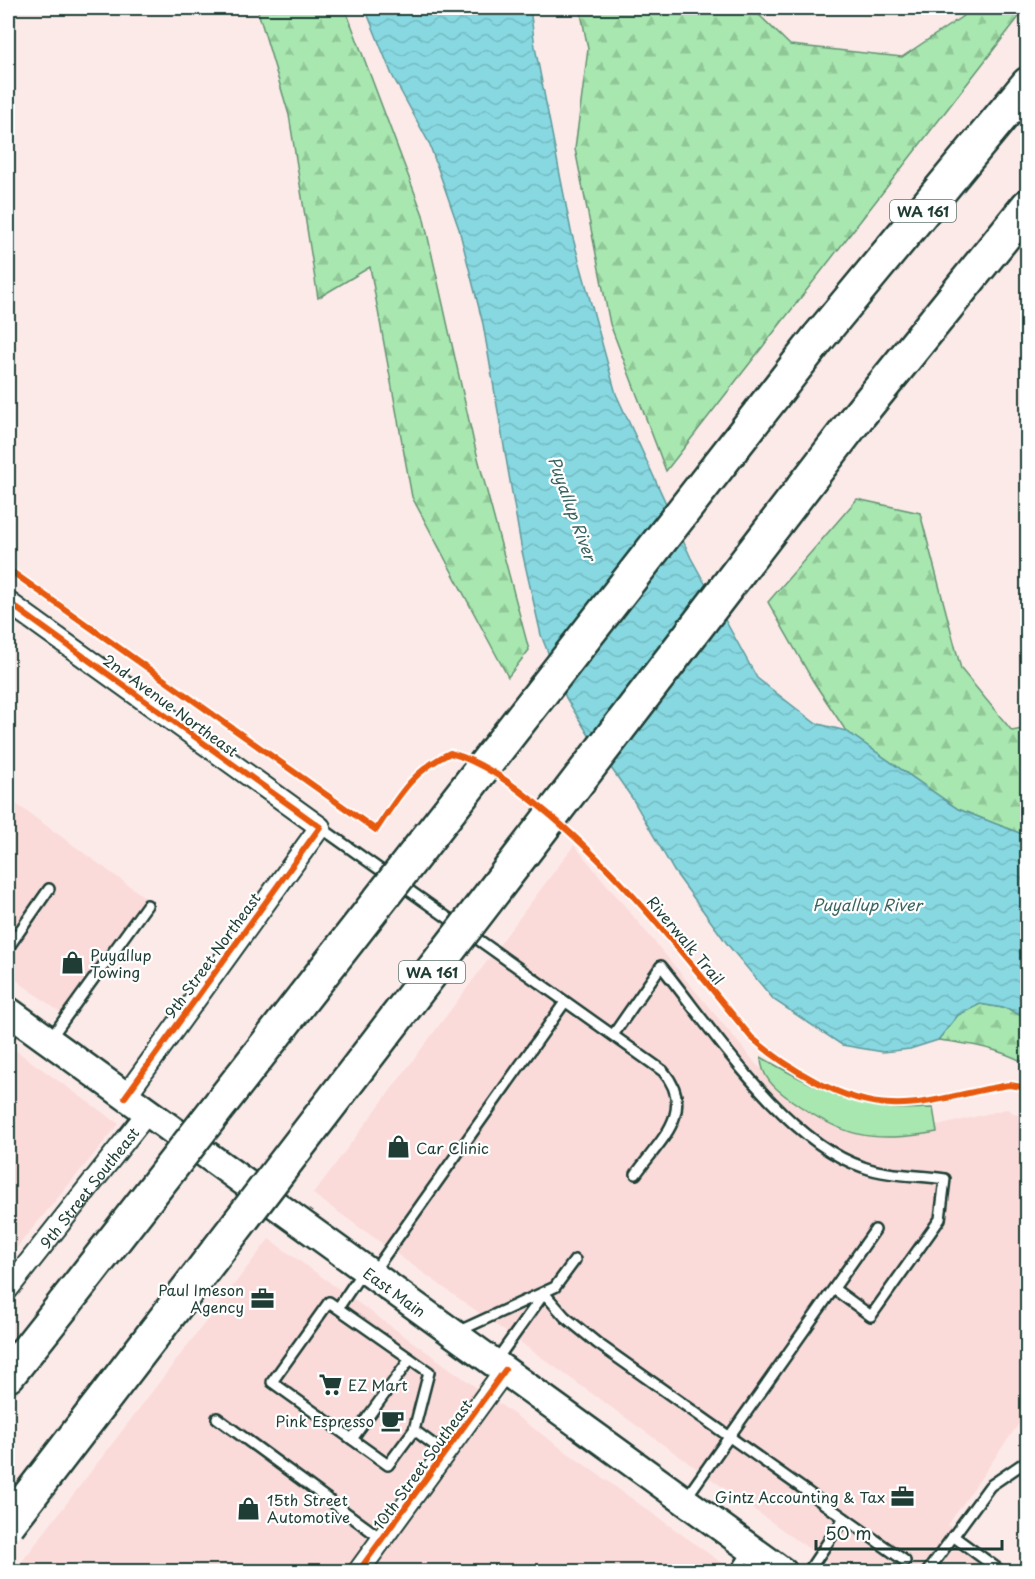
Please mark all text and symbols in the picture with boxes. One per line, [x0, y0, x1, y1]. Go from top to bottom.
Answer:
road number: WA 161 [890, 200, 956, 222]
water label: Puyallup River [543, 453, 604, 566]
street label: 2nd Avenue Northeast [99, 648, 243, 762]
street label: 9th Street Northeast [159, 887, 265, 1023]
street label: Riverwalk Trail [642, 891, 730, 989]
water label: Puyallup River [812, 892, 924, 916]
place label: Puyallup Towing [90, 943, 151, 983]
shop icon: Puyallup Towing [59, 950, 85, 976]
road number: WA 161 [399, 961, 465, 983]
street label: 9th Street Southeast [33, 1122, 144, 1252]
shop icon: Car Clinic [385, 1134, 411, 1160]
place label: Car Clinic [416, 1136, 489, 1159]
street label: East Main [359, 1261, 431, 1322]
place label: Paul Imeson Agency [158, 1278, 244, 1318]
office icon: Paul Imeson Agency [249, 1285, 275, 1311]
supermarket icon: EZ Mart [317, 1371, 343, 1397]
place label: EZ Mart [348, 1373, 408, 1396]
street label: 10th Street Southeast [367, 1394, 477, 1534]
cafe icon: Pink Espresso [379, 1407, 405, 1433]
place label: Pink Espresso [276, 1409, 374, 1432]
office icon: Gintz Accounting & Tax [890, 1483, 916, 1509]
place label: Gintz Accounting & Tax [715, 1485, 885, 1508]
place label: 15th Street Automotive [267, 1488, 350, 1528]
shop icon: 15th Street Automotive [236, 1495, 262, 1521]
scale bar [816, 1513, 1002, 1551]
text: 50 m [825, 1519, 872, 1546]

